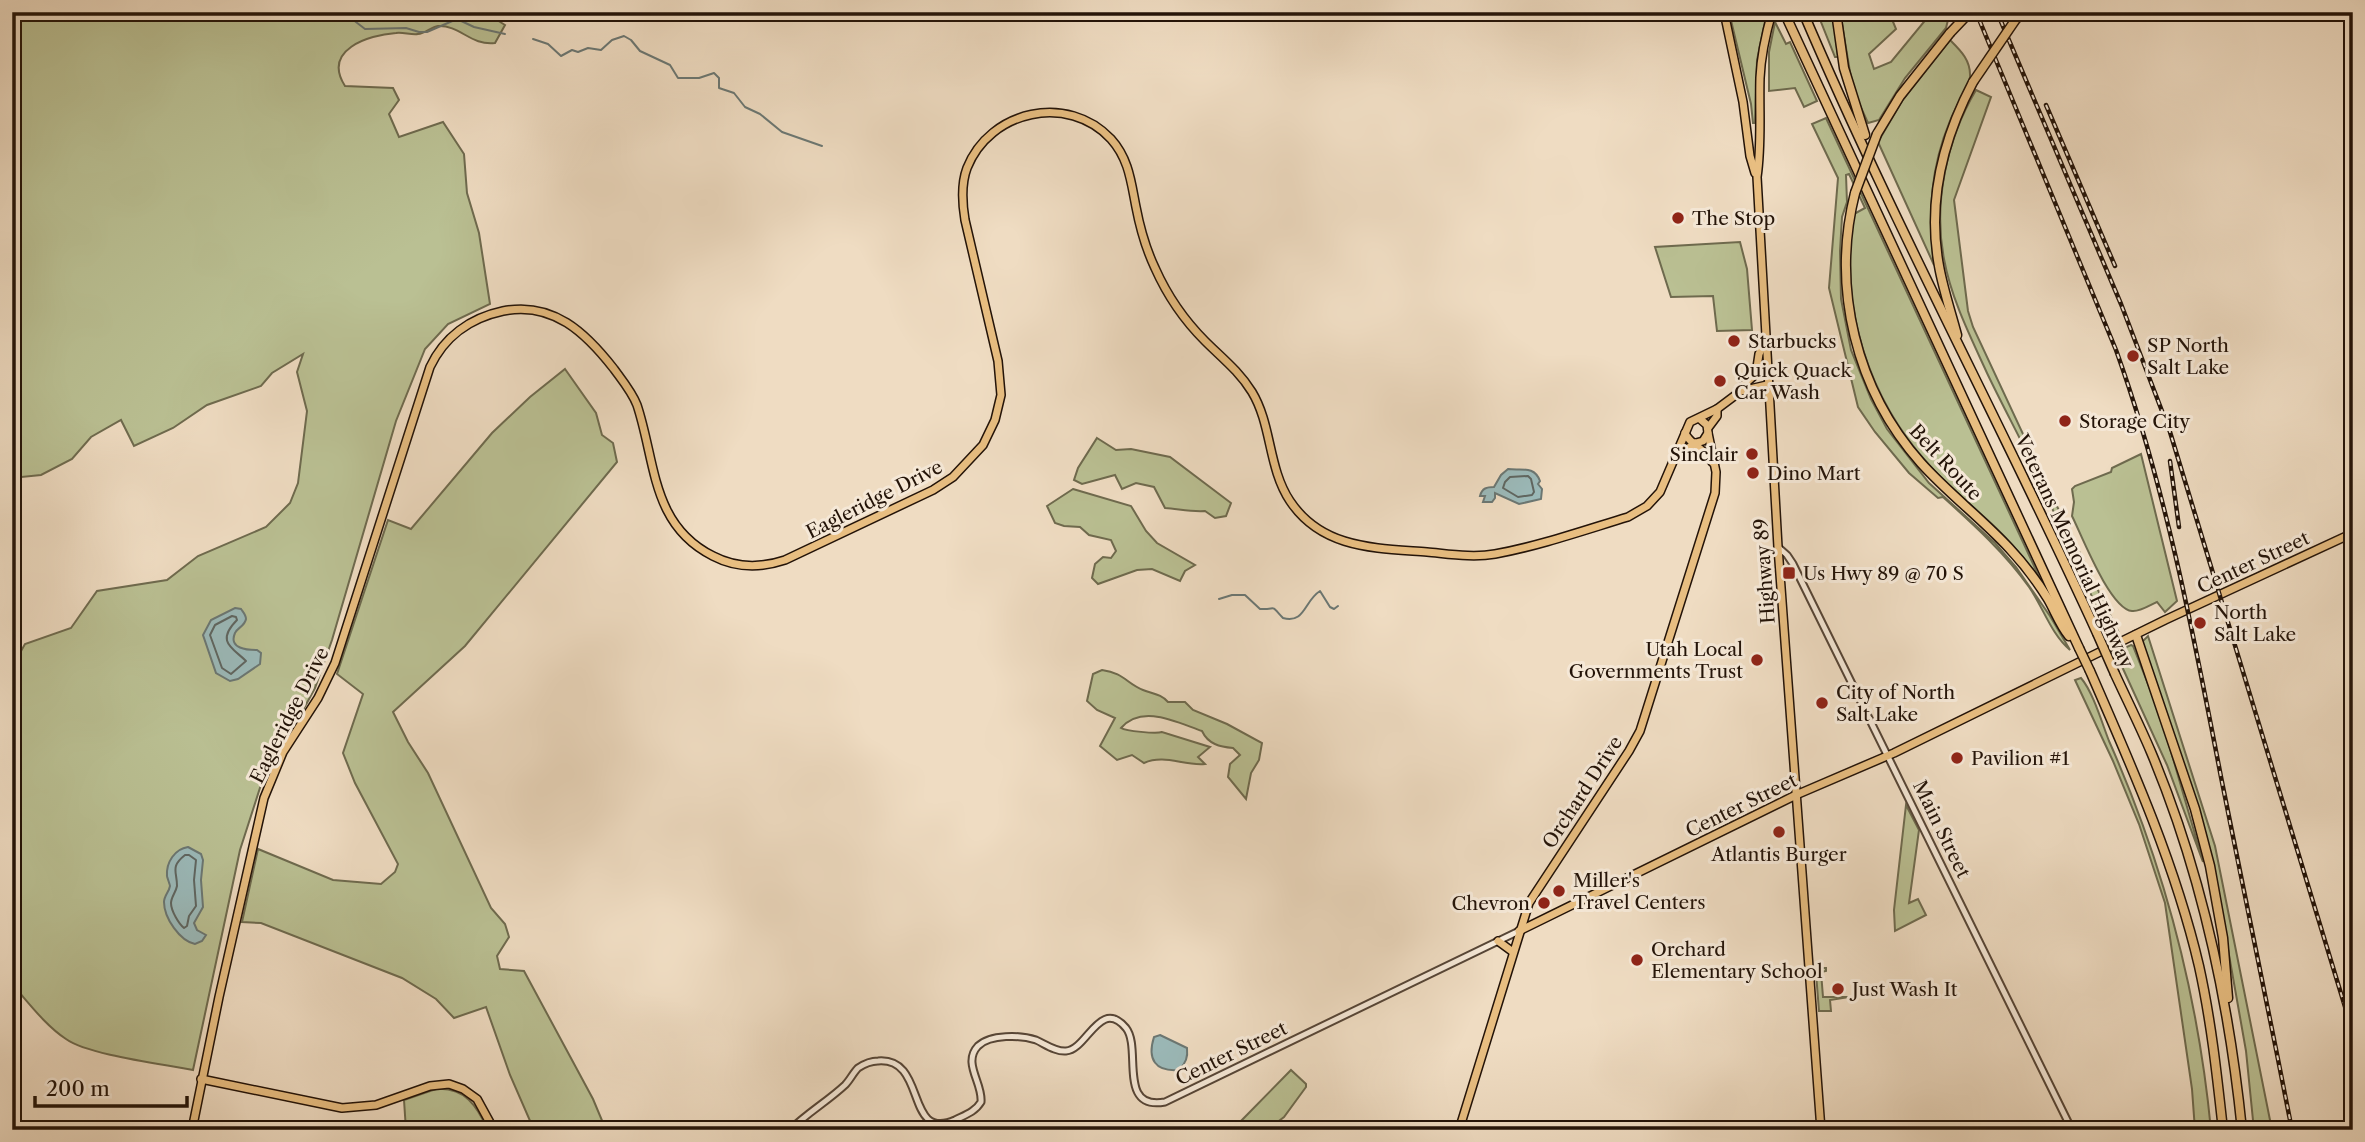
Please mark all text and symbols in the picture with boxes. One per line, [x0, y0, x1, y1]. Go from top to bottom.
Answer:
place label: The Stop [1692, 207, 1775, 230]
marker: The Stop [1670, 210, 1686, 226]
place label: Starbucks [1748, 330, 1837, 353]
marker: Starbucks [1726, 333, 1742, 349]
place label: SP North Salt Lake [2147, 334, 2229, 379]
marker: SP North Salt Lake [2125, 348, 2141, 364]
place label: Quick Quack Car Wash [1734, 359, 1852, 404]
marker: Quick Quack Car Wash [1712, 373, 1728, 389]
place label: Storage City [2079, 410, 2190, 433]
marker: Storage City [2057, 413, 2073, 429]
street label: Belt Route [1905, 419, 1987, 505]
street label: Veterans Memorial Highway [2010, 430, 2139, 672]
place label: Sinclair [1670, 443, 1738, 466]
marker: Sinclair [1744, 446, 1760, 462]
street label: Eagleridge Drive [802, 455, 946, 544]
place label: Dino Mart [1767, 462, 1861, 485]
marker: Dino Mart [1745, 465, 1761, 481]
street label: Highway 89 [1749, 517, 1780, 624]
street label: Center Street [2193, 526, 2313, 598]
place label: Us Hwy 89 @ 70 S [1803, 562, 1964, 585]
marker: Us Hwy 89 @ 70 S [1781, 565, 1797, 581]
place label: North Salt Lake [2214, 601, 2296, 646]
marker: North Salt Lake [2192, 615, 2208, 631]
place label: Utah Local Governments Trust [1569, 638, 1743, 683]
street label: Eagleridge Drive [245, 643, 334, 787]
marker: Utah Local Governments Trust [1749, 652, 1765, 668]
place label: City of North Salt Lake [1836, 681, 1955, 726]
marker: City of North Salt Lake [1814, 695, 1830, 711]
street label: Orchard Drive [1538, 732, 1627, 853]
place label: Pavilion #1 [1971, 747, 2070, 770]
marker: Pavilion #1 [1949, 750, 1965, 766]
street label: Center Street [1682, 768, 1801, 842]
street label: Main Street [1908, 777, 1975, 882]
marker: Atlantis Burger [1771, 824, 1787, 840]
place label: Atlantis Burger [1710, 843, 1847, 866]
place label: Miller's Travel Centers [1573, 869, 1705, 914]
marker: Miller's Travel Centers [1551, 883, 1567, 899]
place label: Chevron [1452, 892, 1530, 915]
marker: Chevron [1536, 895, 1552, 911]
place label: Orchard Elementary School [1651, 938, 1823, 983]
marker: Orchard Elementary School [1629, 952, 1645, 968]
place label: Just Wash It [1849, 978, 1958, 1001]
marker: Just Wash It [1830, 981, 1846, 997]
street label: Center Street [1172, 1016, 1291, 1090]
scale bar [35, 1065, 187, 1109]
text: 200 m [46, 1076, 110, 1101]

